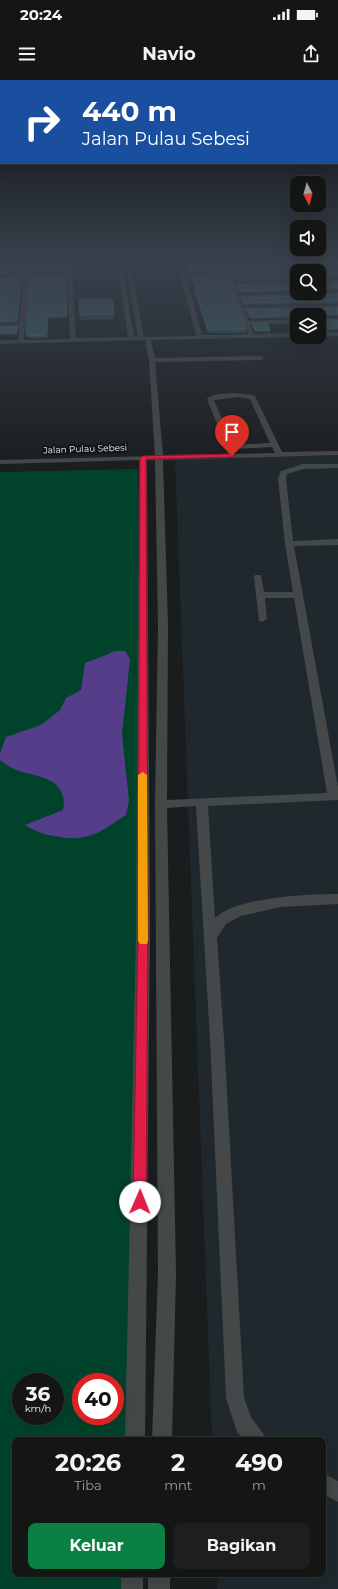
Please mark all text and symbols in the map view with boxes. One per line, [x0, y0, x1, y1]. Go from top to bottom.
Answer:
text: 20:24 [20, 5, 62, 24]
icon: menu [16, 43, 38, 65]
text: Navio [142, 43, 196, 65]
icon: share [300, 43, 322, 65]
text: 440 m [82, 94, 177, 128]
icon: right [16, 96, 68, 148]
text: Jalan Pulau Sebesi [82, 128, 250, 150]
north arrow [290, 176, 326, 212]
map controls [290, 176, 326, 344]
button: sound [290, 220, 326, 256]
button: search [290, 264, 326, 300]
button: layers [290, 308, 326, 344]
pin [215, 415, 249, 456]
icon: arrive [221, 421, 243, 443]
street label: Jalan Pulau Sebesi [42, 442, 127, 455]
position arrow [119, 1181, 161, 1223]
speed limit sign: 40 [72, 1373, 124, 1425]
text: 36 [26, 1382, 50, 1406]
text: km/h [25, 1402, 51, 1415]
text: 20:26 [55, 1448, 121, 1477]
text: 2 [171, 1448, 185, 1477]
text: 490 [235, 1448, 283, 1477]
text: Tiba [74, 1477, 102, 1493]
text: mnt [164, 1477, 192, 1493]
text: m [252, 1477, 266, 1493]
button: Keluar [28, 1523, 165, 1569]
button: Bagikan [173, 1523, 310, 1569]

